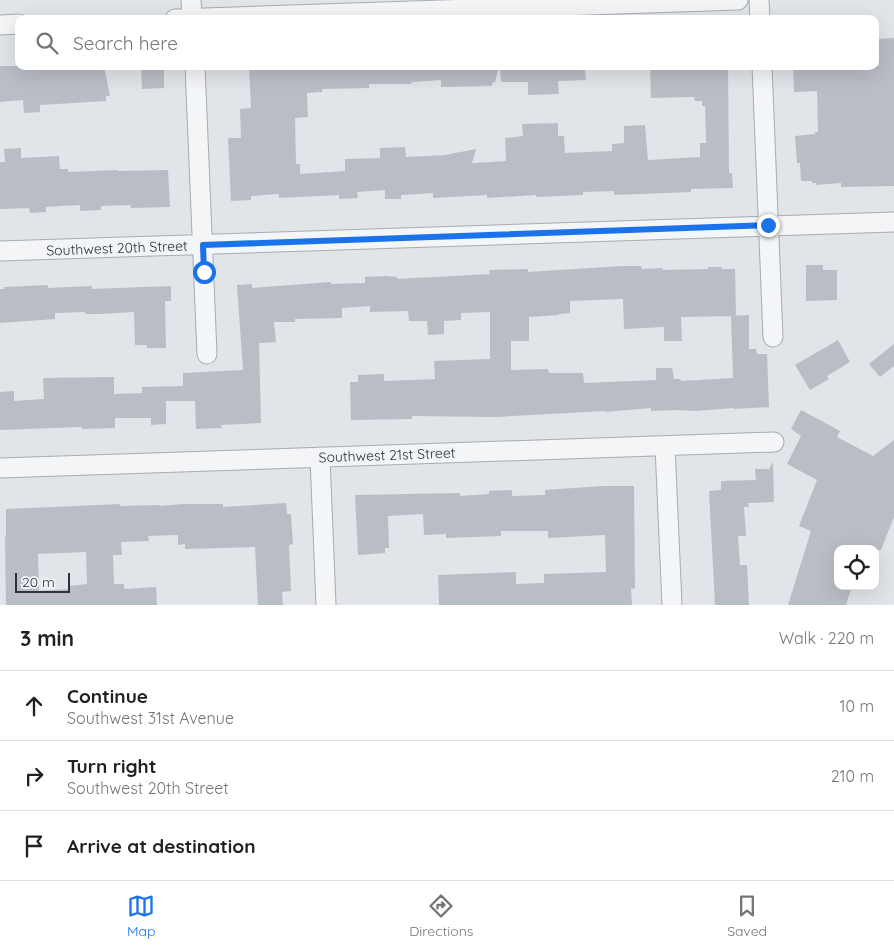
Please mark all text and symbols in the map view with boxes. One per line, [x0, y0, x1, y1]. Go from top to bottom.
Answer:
search box [15, 15, 879, 70]
icon: search [33, 29, 61, 57]
text: Search here [73, 31, 178, 55]
route end [757, 214, 780, 237]
street label: Southwest 20th Street [46, 237, 188, 259]
route start [193, 261, 216, 284]
street label: Southwest 21st Street [318, 444, 456, 466]
map controls [834, 545, 879, 590]
button: locate [834, 545, 879, 590]
scale bar [15, 570, 70, 593]
text: 20 m [22, 573, 55, 591]
text: 3 min [20, 625, 74, 651]
text: Walk · 220 m [779, 628, 874, 648]
text: Continue [67, 684, 148, 708]
icon: ahead [20, 692, 48, 720]
text: 10 m [840, 696, 874, 716]
text: Southwest 31st Avenue [67, 708, 234, 728]
text: Turn right [67, 754, 156, 778]
icon: right [20, 762, 48, 790]
text: 210 m [831, 766, 874, 786]
text: Southwest 20th Street [67, 778, 229, 798]
icon: arrive [20, 832, 48, 860]
text: Arrive at destination [67, 834, 256, 858]
tab: Map [127, 892, 155, 940]
tab: Directions [409, 892, 473, 940]
tab: Saved [727, 892, 767, 940]

